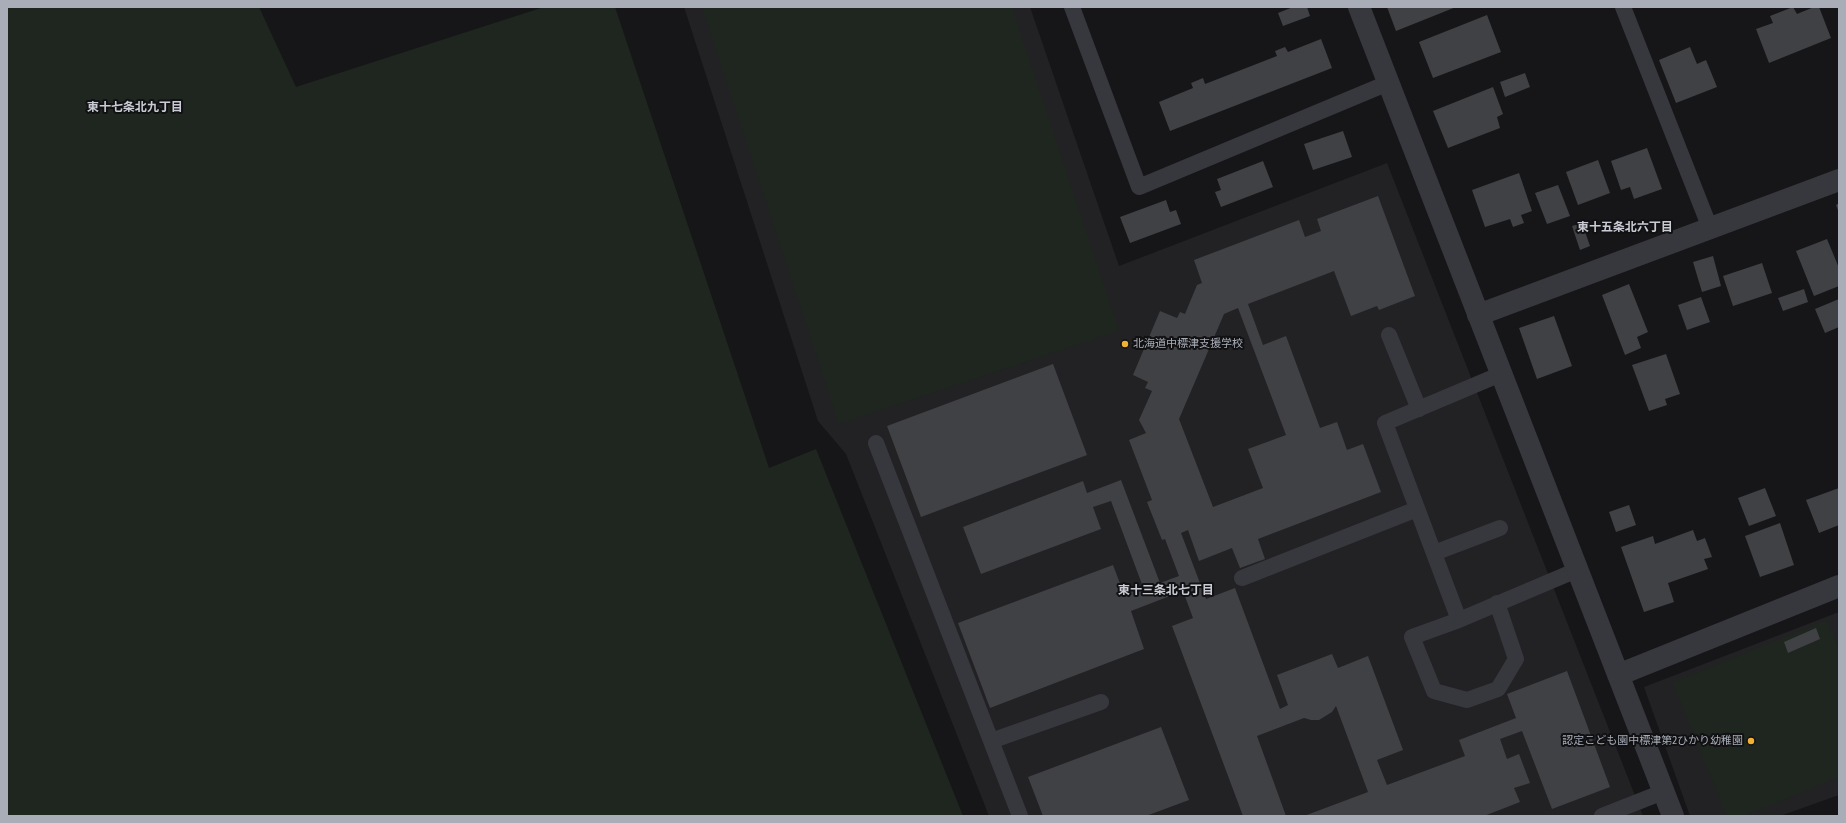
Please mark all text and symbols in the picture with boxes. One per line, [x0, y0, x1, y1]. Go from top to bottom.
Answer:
district label: 東十七条北九丁目 [87, 101, 183, 115]
district label: 東十五条北六丁目 [1577, 221, 1673, 235]
place label: 北海道中標津支援学校 [1133, 337, 1243, 351]
marker: 北海道中標津支援学校 [1120, 339, 1130, 349]
district label: 東十三条北七丁目 [1118, 584, 1214, 598]
place label: 認定こども園中標津第2ひかり幼稚園 [1562, 734, 1743, 748]
marker: 認定こども園中標津第2ひかり幼稚園 [1746, 736, 1756, 746]

